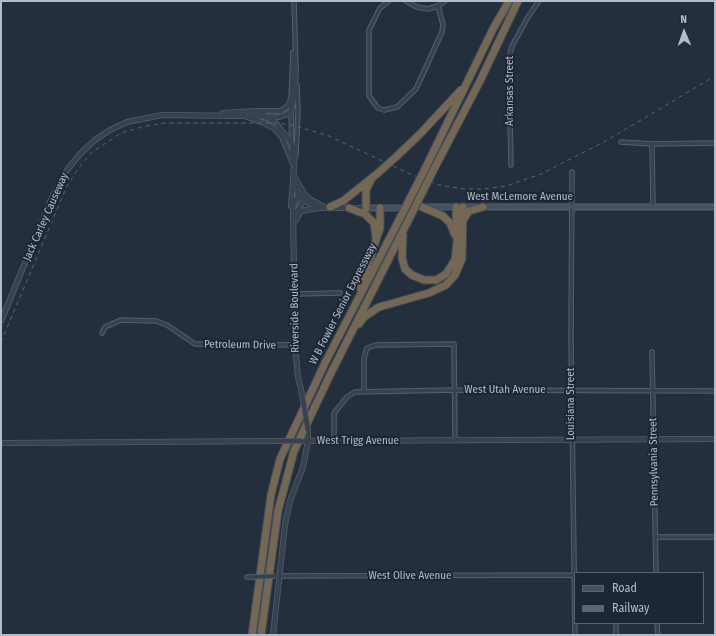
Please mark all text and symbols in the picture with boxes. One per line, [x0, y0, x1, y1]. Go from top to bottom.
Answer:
north arrow [664, 12, 704, 52]
text: N [680, 13, 687, 26]
street label: Arkansas Street [503, 56, 517, 126]
street label: Jack Carley Causeway [21, 171, 71, 263]
street label: West McLemore Avenue [467, 190, 573, 204]
street label: W B Fowler Senior Expressway [307, 241, 379, 367]
street label: Riverside Boulevard [288, 263, 302, 353]
street label: Petroleum Drive [204, 338, 276, 352]
street label: Louisiana Street [564, 368, 578, 440]
street label: West Utah Avenue [464, 383, 546, 397]
street label: Pennsylvania Street [647, 418, 661, 506]
street label: West Trigg Avenue [317, 434, 399, 448]
street label: West Olive Avenue [369, 569, 451, 583]
legend [574, 572, 704, 624]
text: Road [612, 581, 637, 595]
text: Railway [612, 601, 649, 615]

